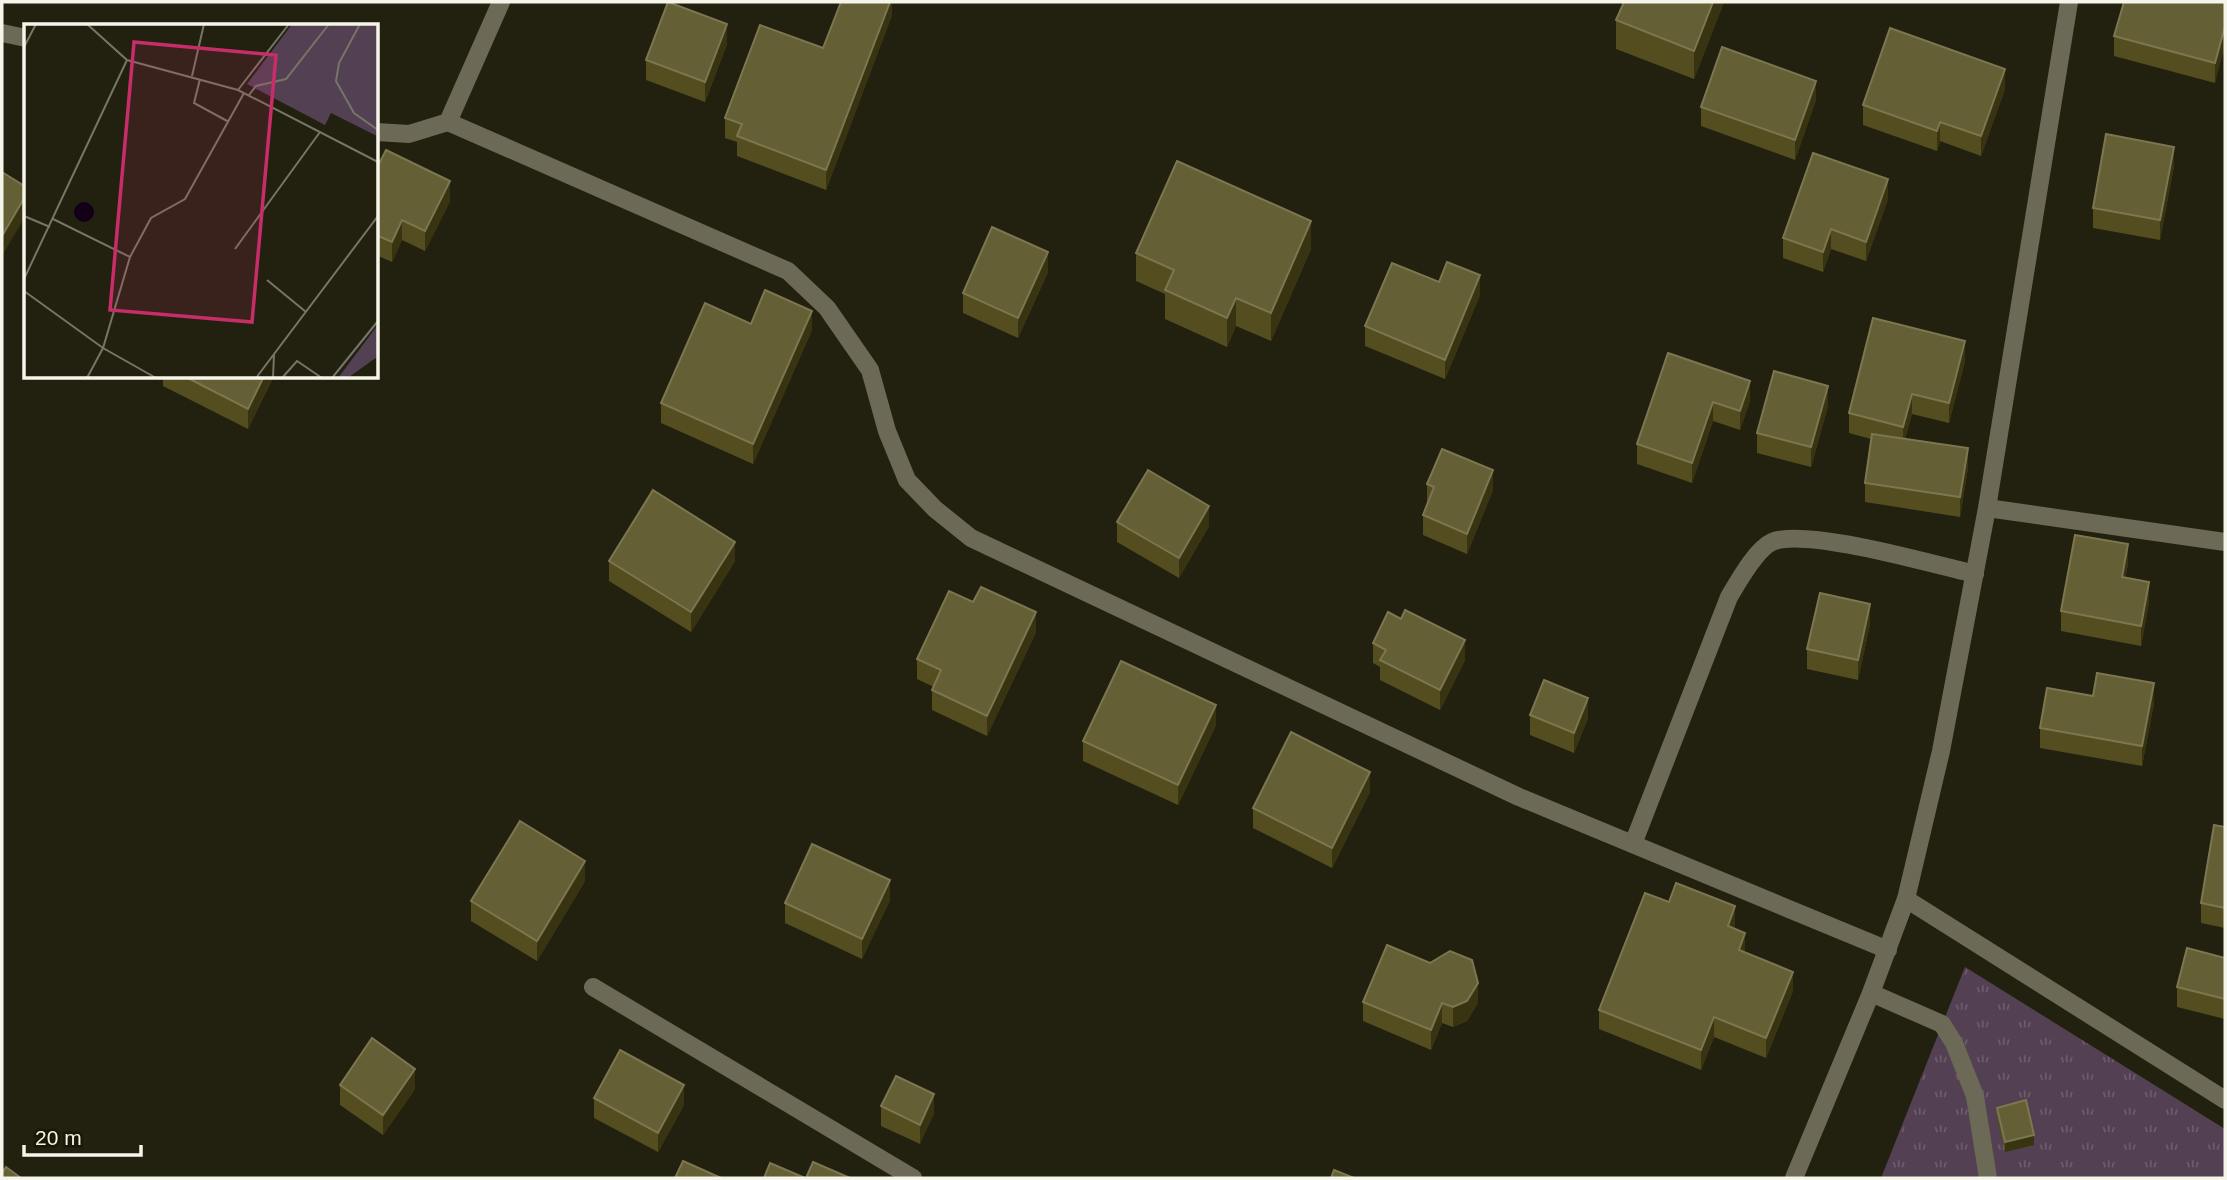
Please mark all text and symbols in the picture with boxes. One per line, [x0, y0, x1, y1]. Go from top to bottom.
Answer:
inset map [24, 24, 378, 378]
scale bar [24, 1114, 142, 1158]
text: 20 m [35, 1126, 82, 1149]

